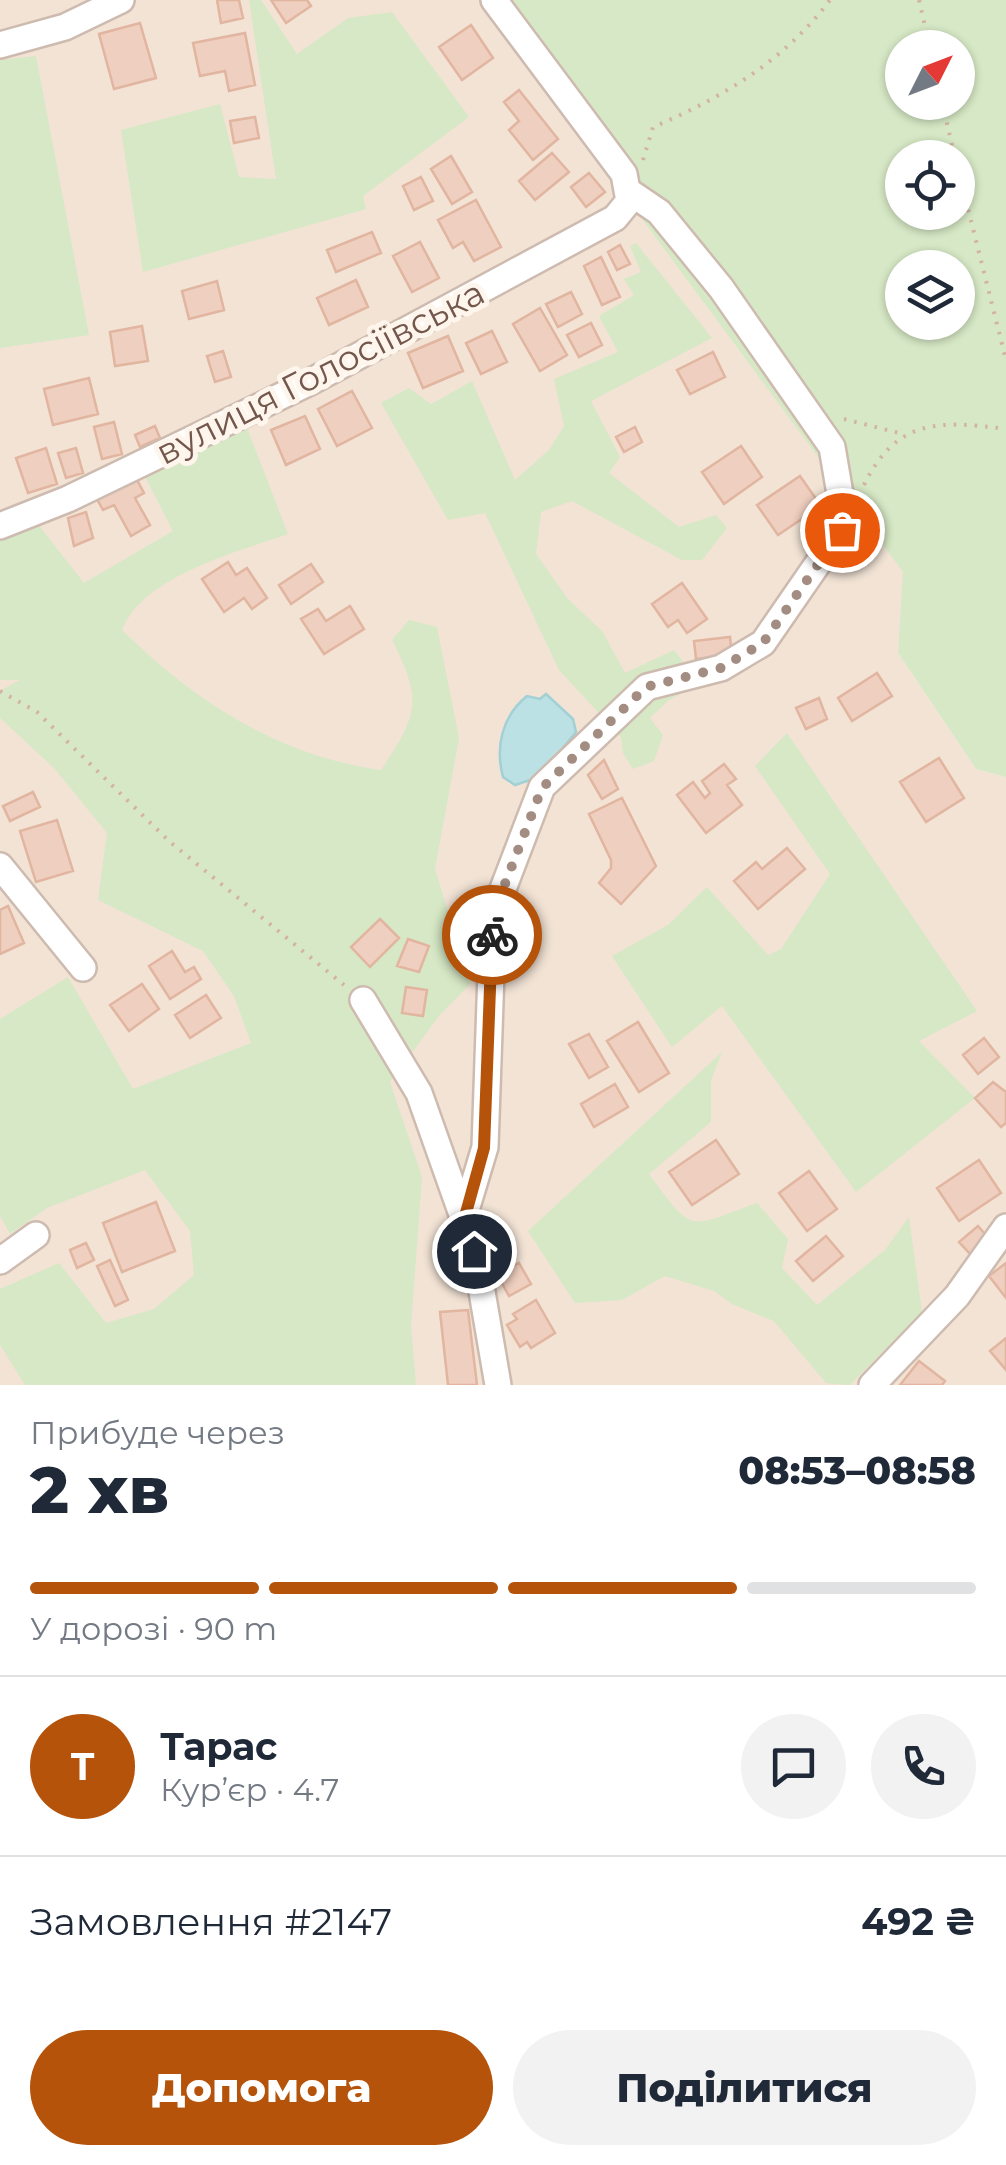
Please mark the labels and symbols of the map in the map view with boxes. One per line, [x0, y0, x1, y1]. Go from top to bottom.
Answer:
north arrow [885, 30, 975, 120]
street label: вулиця Голосіївська [149, 271, 491, 473]
pin [800, 488, 885, 573]
courier [442, 885, 542, 985]
pin [432, 1209, 517, 1294]

